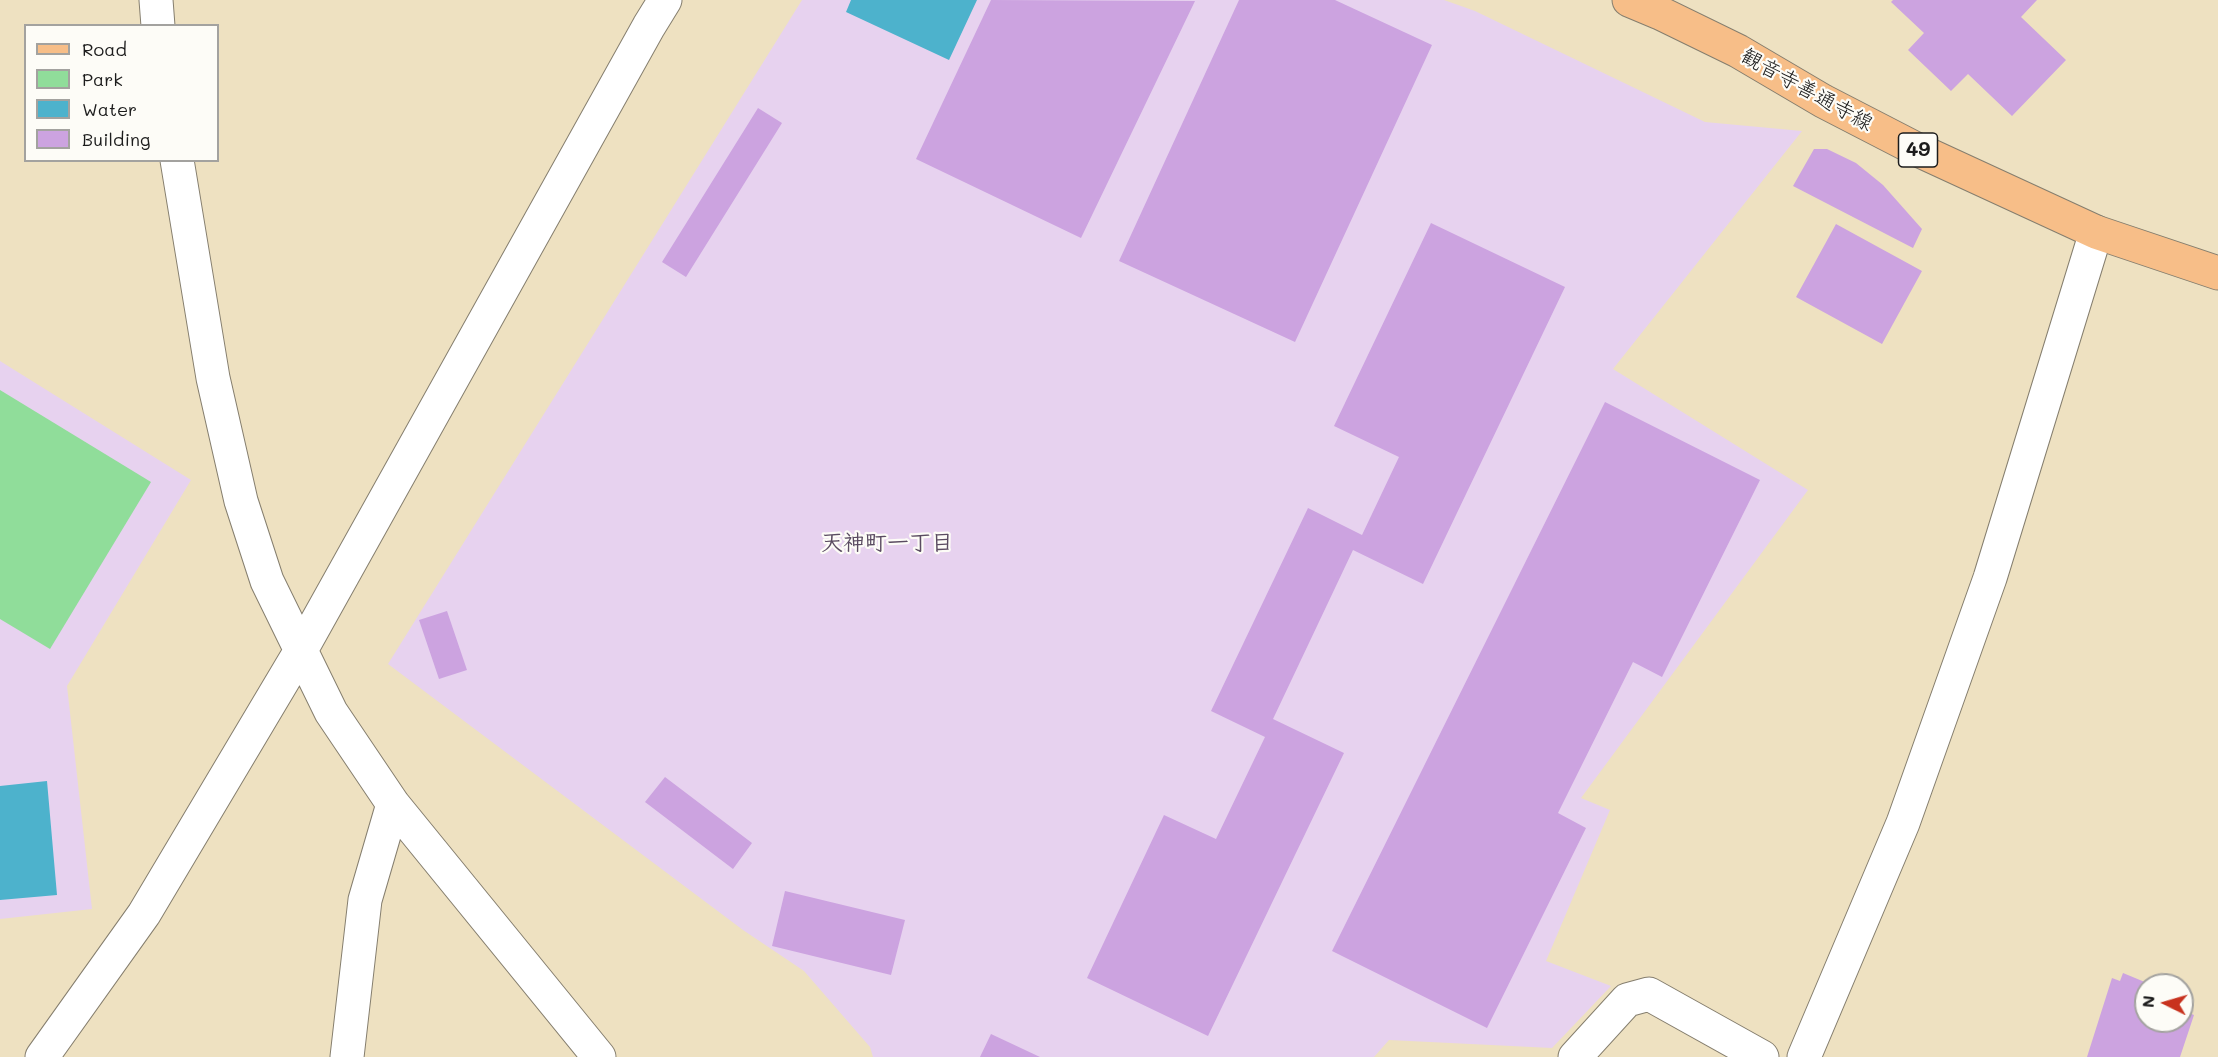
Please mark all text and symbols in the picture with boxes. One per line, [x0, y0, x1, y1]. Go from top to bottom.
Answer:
legend [24, 24, 219, 162]
text: Road [82, 37, 127, 61]
street label: 観音寺善通寺線 [1737, 43, 1877, 137]
text: Park [82, 67, 123, 91]
text: Water [82, 97, 137, 121]
text: Building [82, 127, 150, 151]
road number: 49 [1898, 133, 1938, 167]
district label: 天神町一丁目 [821, 530, 953, 556]
north arrow [2134, 973, 2194, 1033]
text: N [2137, 995, 2159, 1009]

